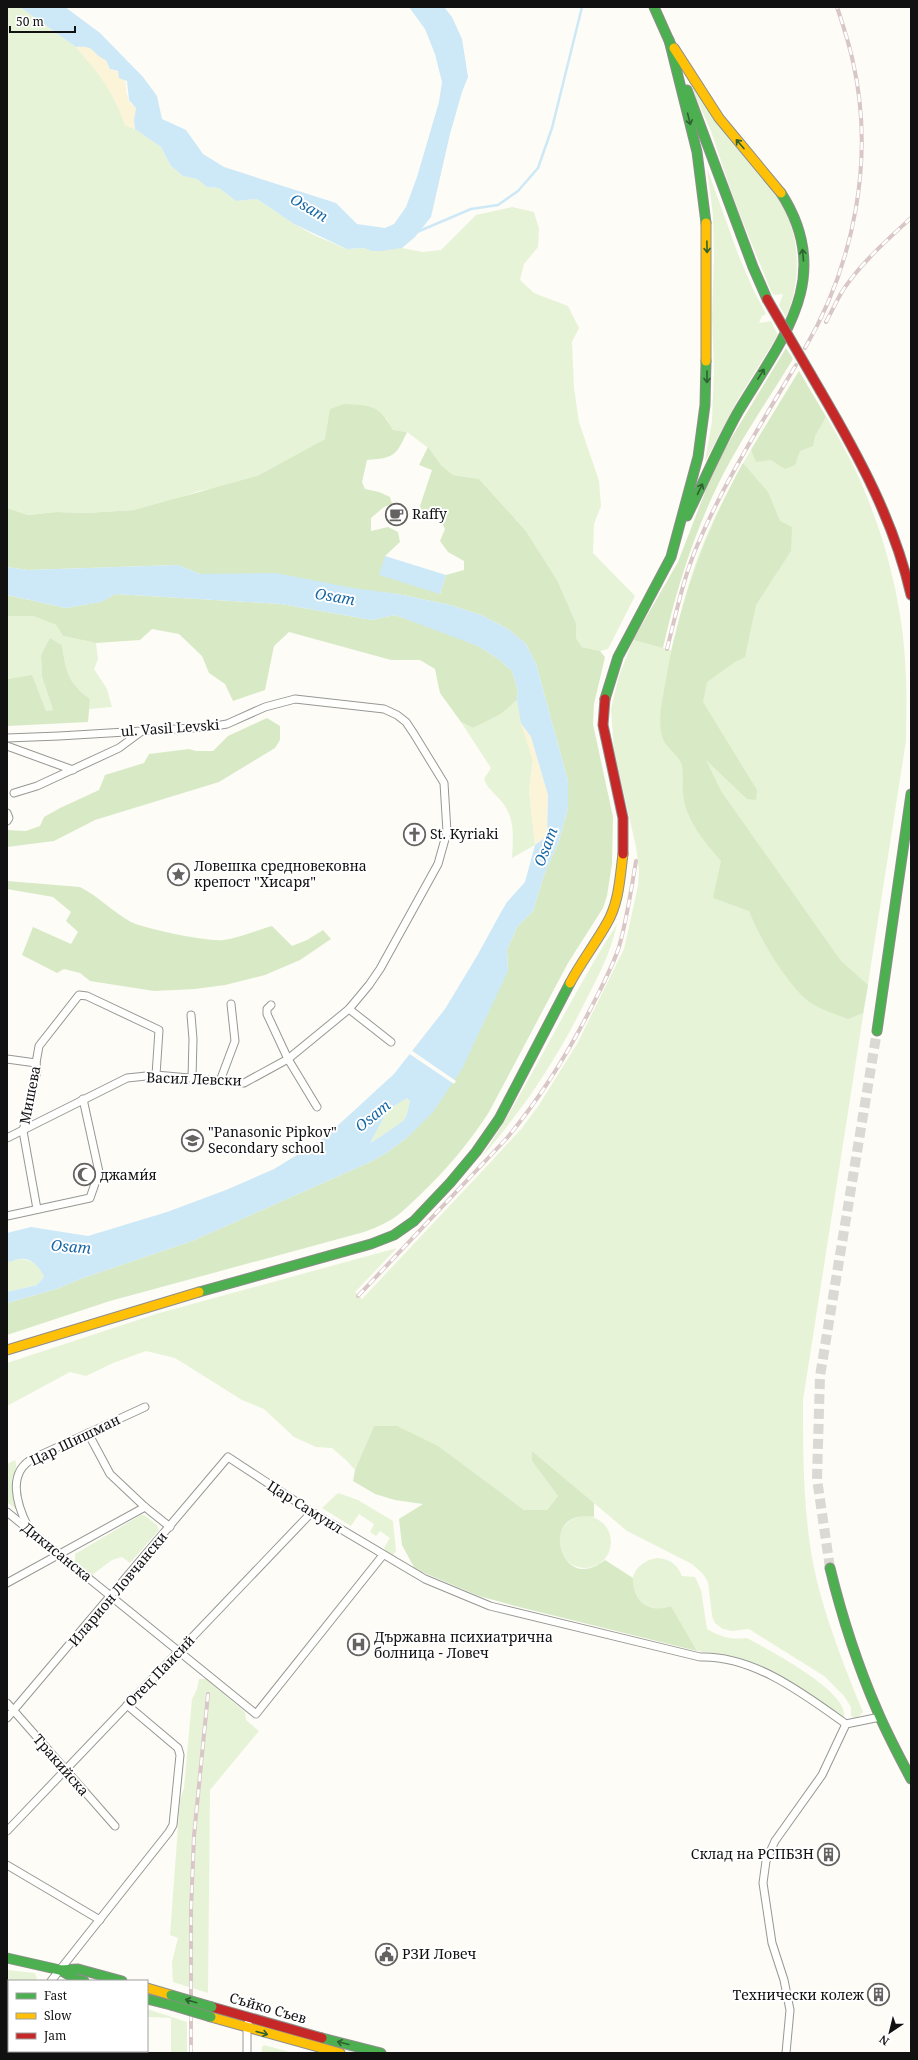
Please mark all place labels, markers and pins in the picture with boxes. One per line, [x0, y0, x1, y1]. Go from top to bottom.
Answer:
cafe icon: Raffy [383, 501, 409, 527]
place label: Raffy [412, 504, 447, 523]
church icon: St. Kyriaki [401, 821, 427, 847]
place label: St. Kyriaki [430, 824, 499, 843]
place label: Ловешка средновековна крепост "Хисаря" [194, 856, 367, 891]
place icon: Ловешка средновековна крепост "Хисаря" [166, 861, 192, 887]
place label: "Panasonic Pipkov" Secondary school [208, 1122, 337, 1157]
school or university icon: "Panasonic Pipkov" Secondary school [179, 1127, 205, 1153]
mosque icon: джами́я [71, 1162, 97, 1188]
place label: джами́я [100, 1165, 157, 1184]
place label: Държавна психиатрична болница - Ловеч [374, 1627, 553, 1662]
hospital icon: Държавна психиатрична болница - Ловеч [345, 1632, 371, 1658]
building icon: Склад на РСПБЗН [816, 1841, 842, 1867]
place label: Склад на РСПБЗН [691, 1844, 814, 1863]
public building icon: РЗИ Ловеч [374, 1941, 400, 1967]
place label: РЗИ Ловеч [402, 1944, 476, 1963]
building icon: Технически колеж [866, 1982, 892, 2008]
place label: Технически колеж [733, 1985, 865, 2004]

